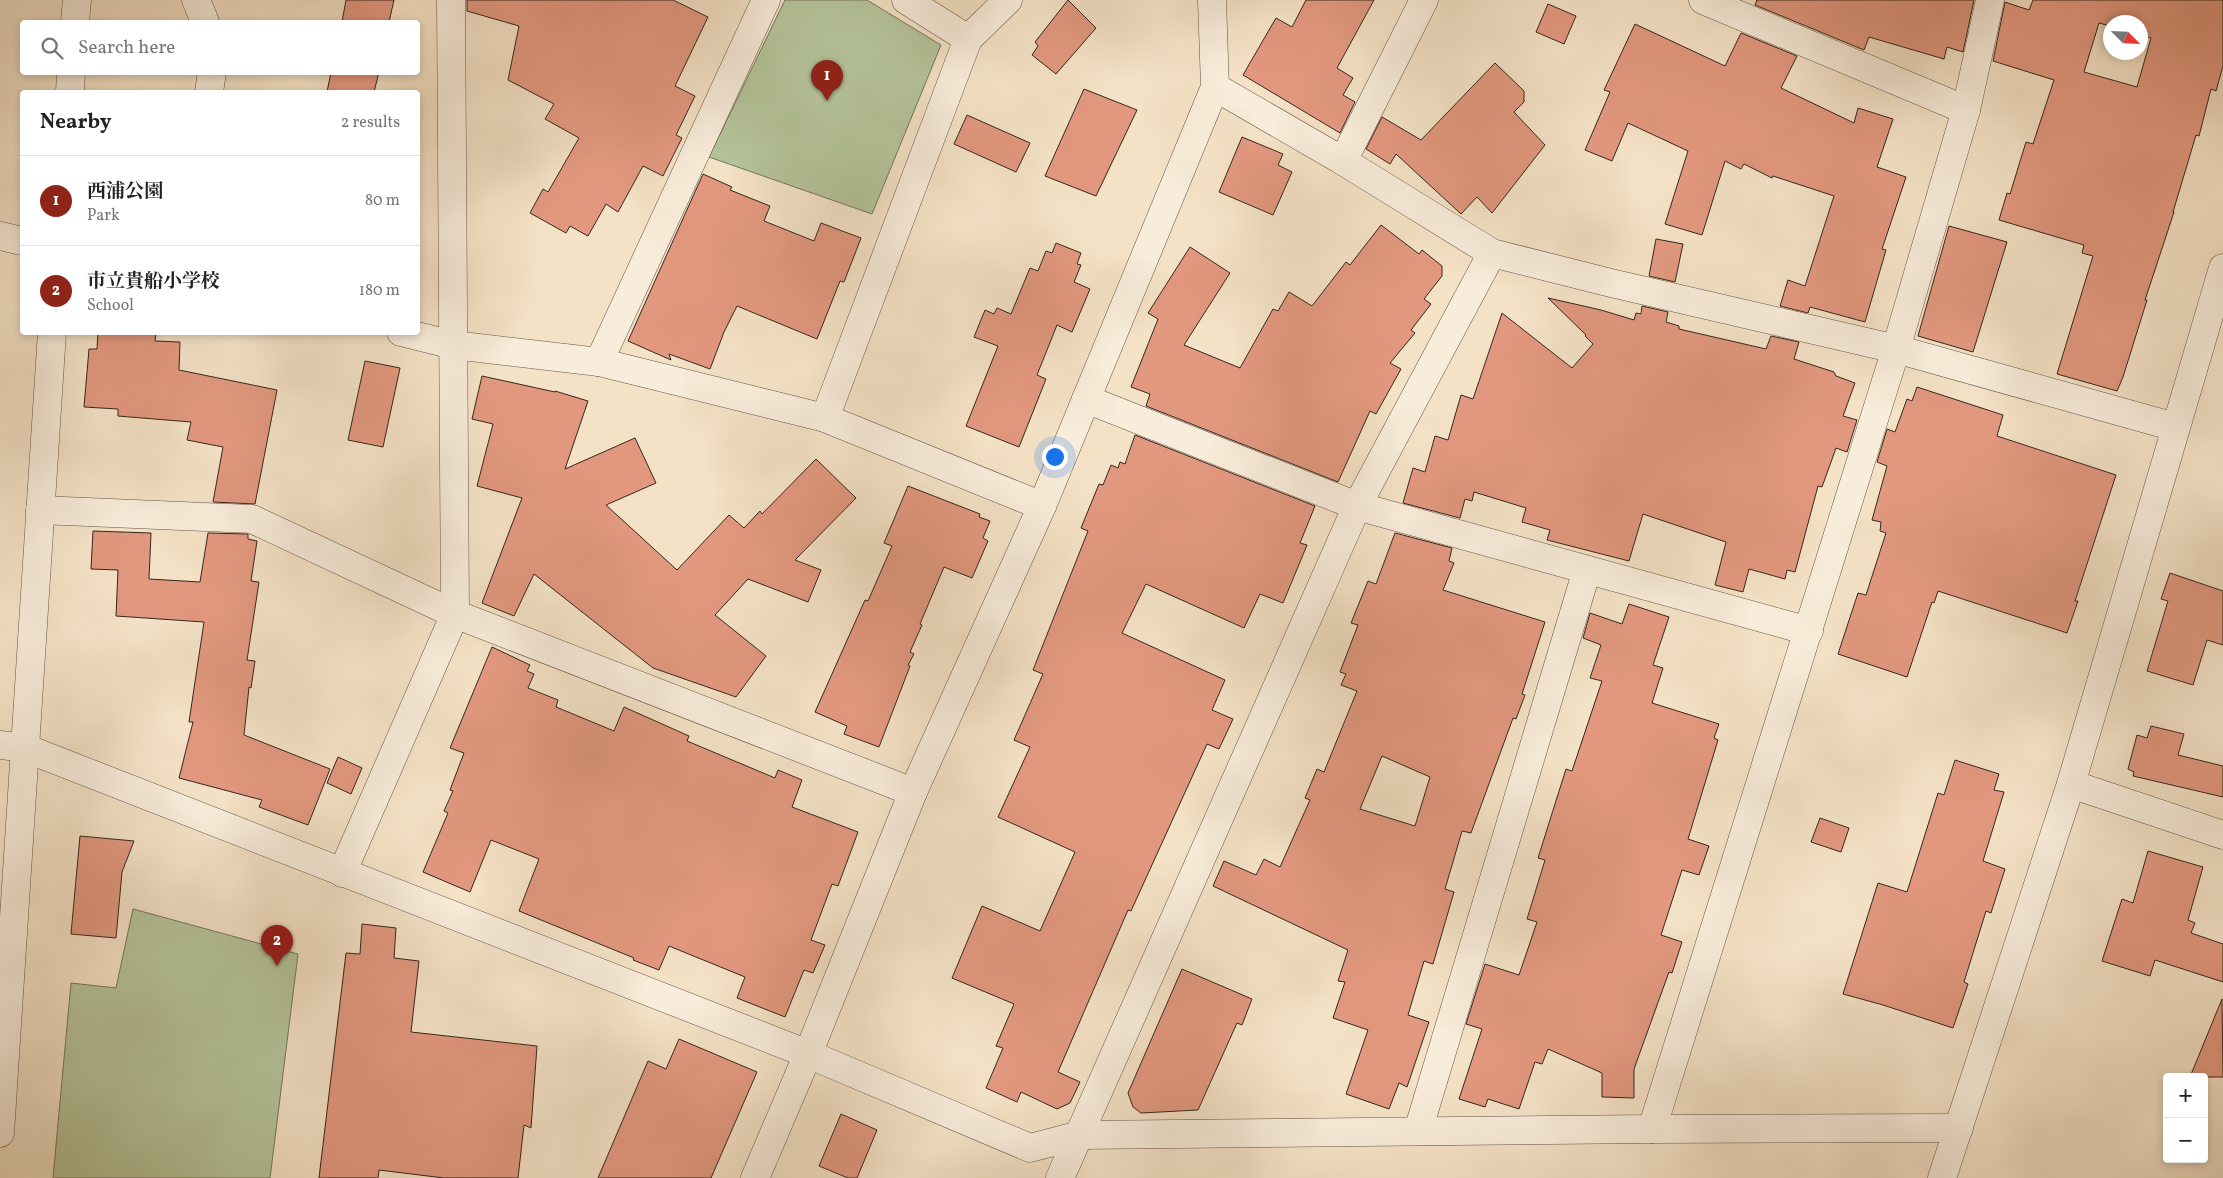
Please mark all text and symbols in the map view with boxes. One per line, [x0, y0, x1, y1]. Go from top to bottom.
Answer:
north arrow [2103, 15, 2148, 60]
search box [20, 20, 420, 75]
icon: search [38, 34, 66, 62]
text: Search here [78, 35, 175, 61]
pin: 1 [811, 60, 843, 101]
text: Nearby [40, 108, 111, 137]
text: 2 results [341, 112, 400, 134]
text: 西浦公園 [87, 179, 163, 205]
text: 1 [53, 190, 59, 212]
text: 80 m [365, 190, 400, 212]
text: Park [87, 205, 120, 227]
text: 市立貴船小学校 [87, 269, 220, 295]
text: 2 [52, 280, 60, 302]
text: 180 m [359, 280, 400, 302]
text: School [87, 295, 134, 317]
your location [1042, 444, 1068, 470]
pin: 2 [261, 925, 293, 966]
map controls [2163, 1073, 2208, 1163]
button: + [2163, 1073, 2208, 1118]
button: − [2163, 1118, 2208, 1163]

